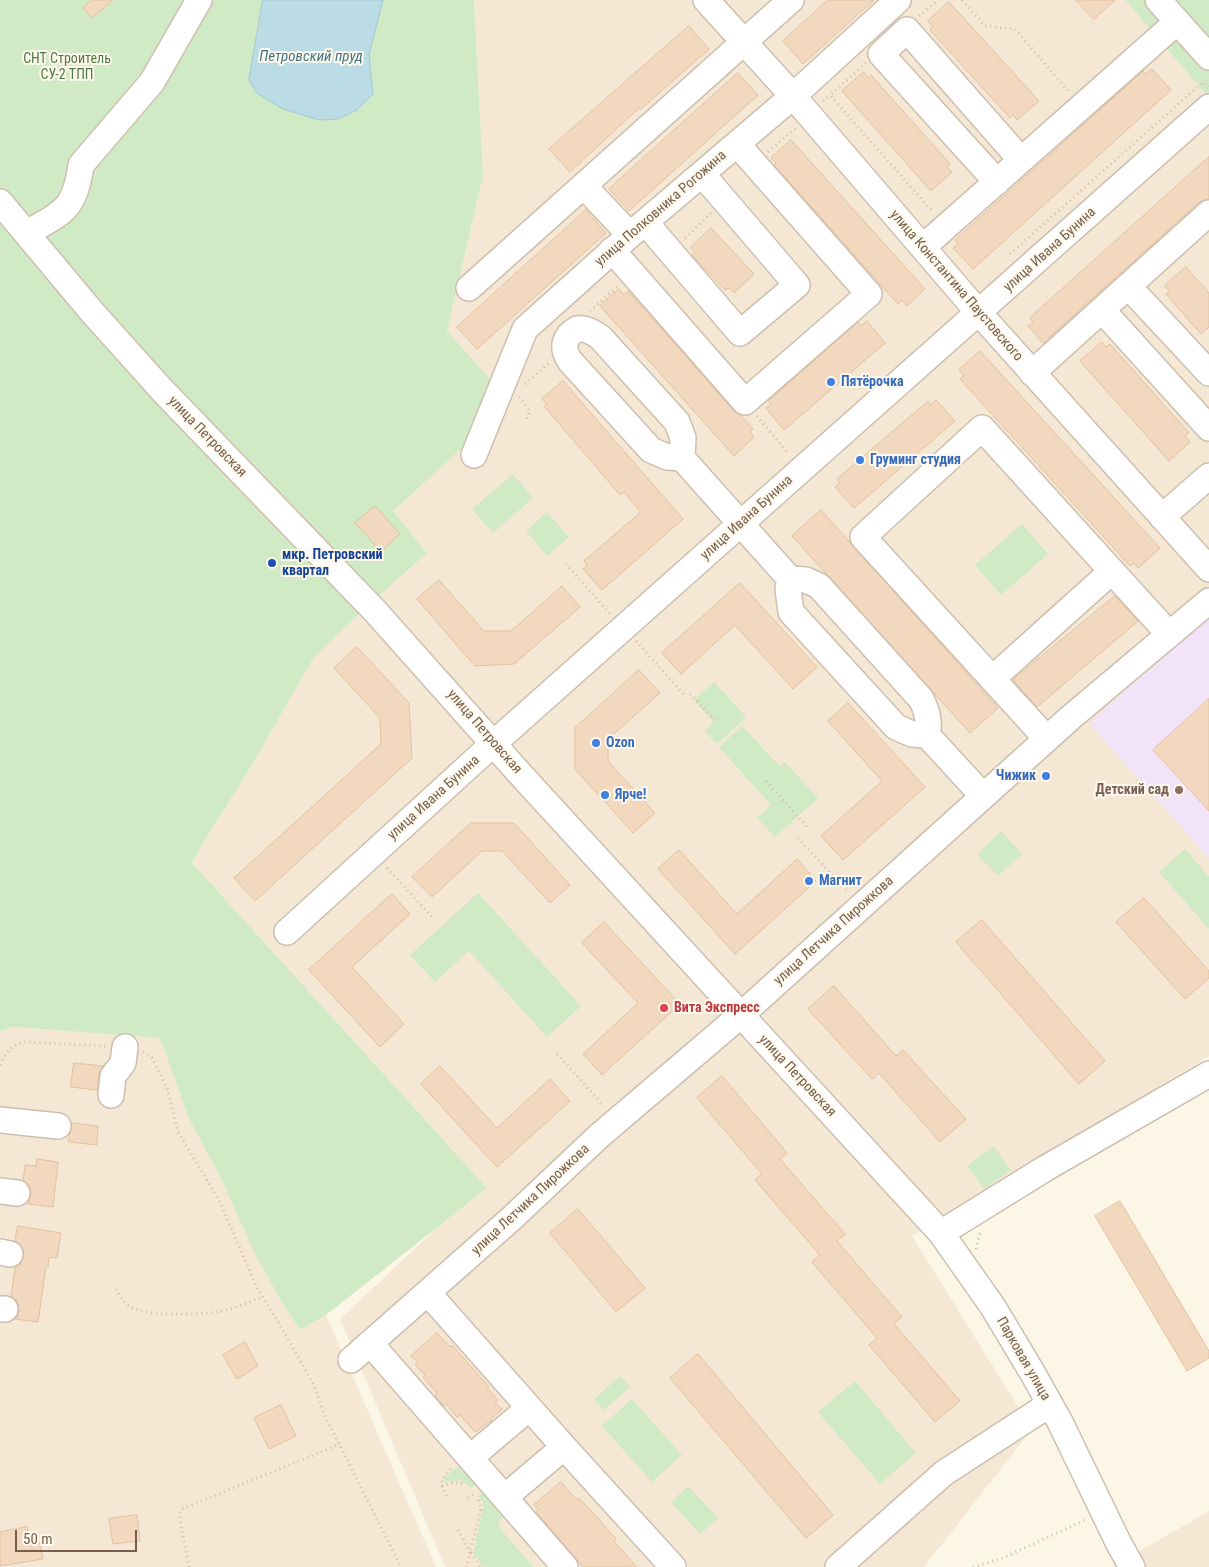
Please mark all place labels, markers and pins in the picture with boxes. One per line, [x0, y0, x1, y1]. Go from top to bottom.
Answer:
place label: Пятёрочка [841, 374, 904, 390]
marker: Пятёрочка [825, 376, 837, 388]
place label: Груминг студия [870, 452, 961, 468]
marker: Груминг студия [854, 454, 866, 466]
place label: мкр. Петровский квартал [282, 547, 383, 580]
marker: мкр. Петровский квартал [266, 557, 278, 569]
place label: Ozon [606, 735, 635, 751]
marker: Ozon [590, 737, 602, 749]
place label: Чижик [996, 768, 1036, 784]
marker: Чижик [1040, 770, 1052, 782]
place label: Детский сад [1096, 782, 1169, 798]
marker: Детский сад [1173, 784, 1185, 796]
place label: Ярче! [615, 787, 646, 803]
marker: Ярче! [599, 789, 611, 801]
place label: Магнит [819, 873, 862, 889]
marker: Магнит [803, 875, 815, 887]
place label: Вита Экспресс [674, 1000, 760, 1016]
marker: Вита Экспресс [658, 1002, 670, 1014]

